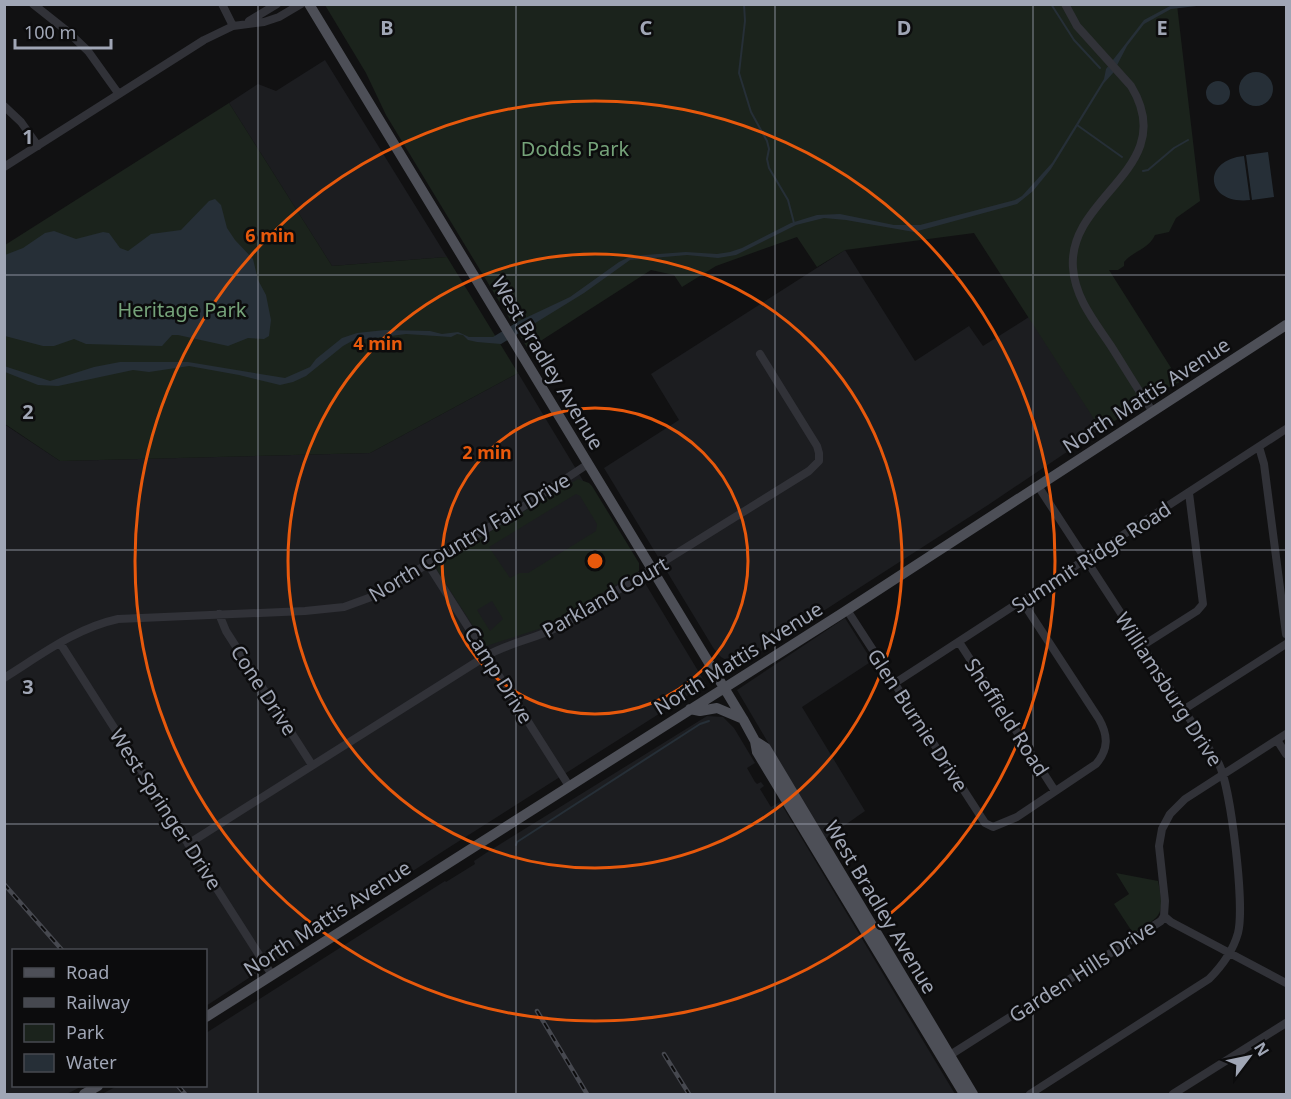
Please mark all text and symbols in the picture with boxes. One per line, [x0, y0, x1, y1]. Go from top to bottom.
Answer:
scale bar [15, 12, 111, 50]
text: B [380, 14, 394, 41]
text: C [640, 14, 653, 41]
text: D [897, 14, 911, 41]
text: E [1156, 14, 1168, 41]
text: 100 m [24, 20, 76, 44]
text: 1 [22, 123, 34, 150]
park label: Dodds Park [521, 135, 629, 162]
text: 6 min [245, 223, 295, 247]
street label: West Bradley Avenue [486, 271, 610, 455]
park label: Heritage Park [118, 296, 247, 323]
text: 4 min [353, 331, 403, 355]
street label: North Mattis Avenue [1057, 331, 1235, 459]
text: 2 [22, 398, 34, 425]
text: 2 min [462, 440, 512, 464]
street label: North Country Fair Drive [363, 466, 575, 608]
street label: Summit Ridge Road [1006, 495, 1176, 619]
street label: Parkland Court [537, 550, 673, 644]
centre of rings [585, 551, 605, 571]
street label: North Mattis Avenue [648, 595, 828, 721]
street label: Williamsburg Drive [1109, 607, 1229, 771]
street label: Camp Drive [459, 621, 539, 729]
street label: Cone Drive [225, 639, 303, 741]
street label: Glen Burnie Drive [862, 643, 974, 797]
street label: Sheffield Road [959, 653, 1055, 781]
text: 3 [22, 673, 34, 700]
street label: West Springer Drive [104, 723, 228, 895]
street label: West Bradley Avenue [819, 815, 943, 999]
street label: North Mattis Avenue [238, 854, 416, 982]
street label: Garden Hills Drive [1004, 914, 1160, 1028]
legend [12, 949, 207, 1087]
text: Road [66, 960, 109, 984]
text: Railway [66, 990, 131, 1014]
text: Park [66, 1020, 104, 1044]
north arrow [1219, 1027, 1279, 1087]
text: N [1249, 1038, 1274, 1060]
text: Water [66, 1050, 117, 1074]

